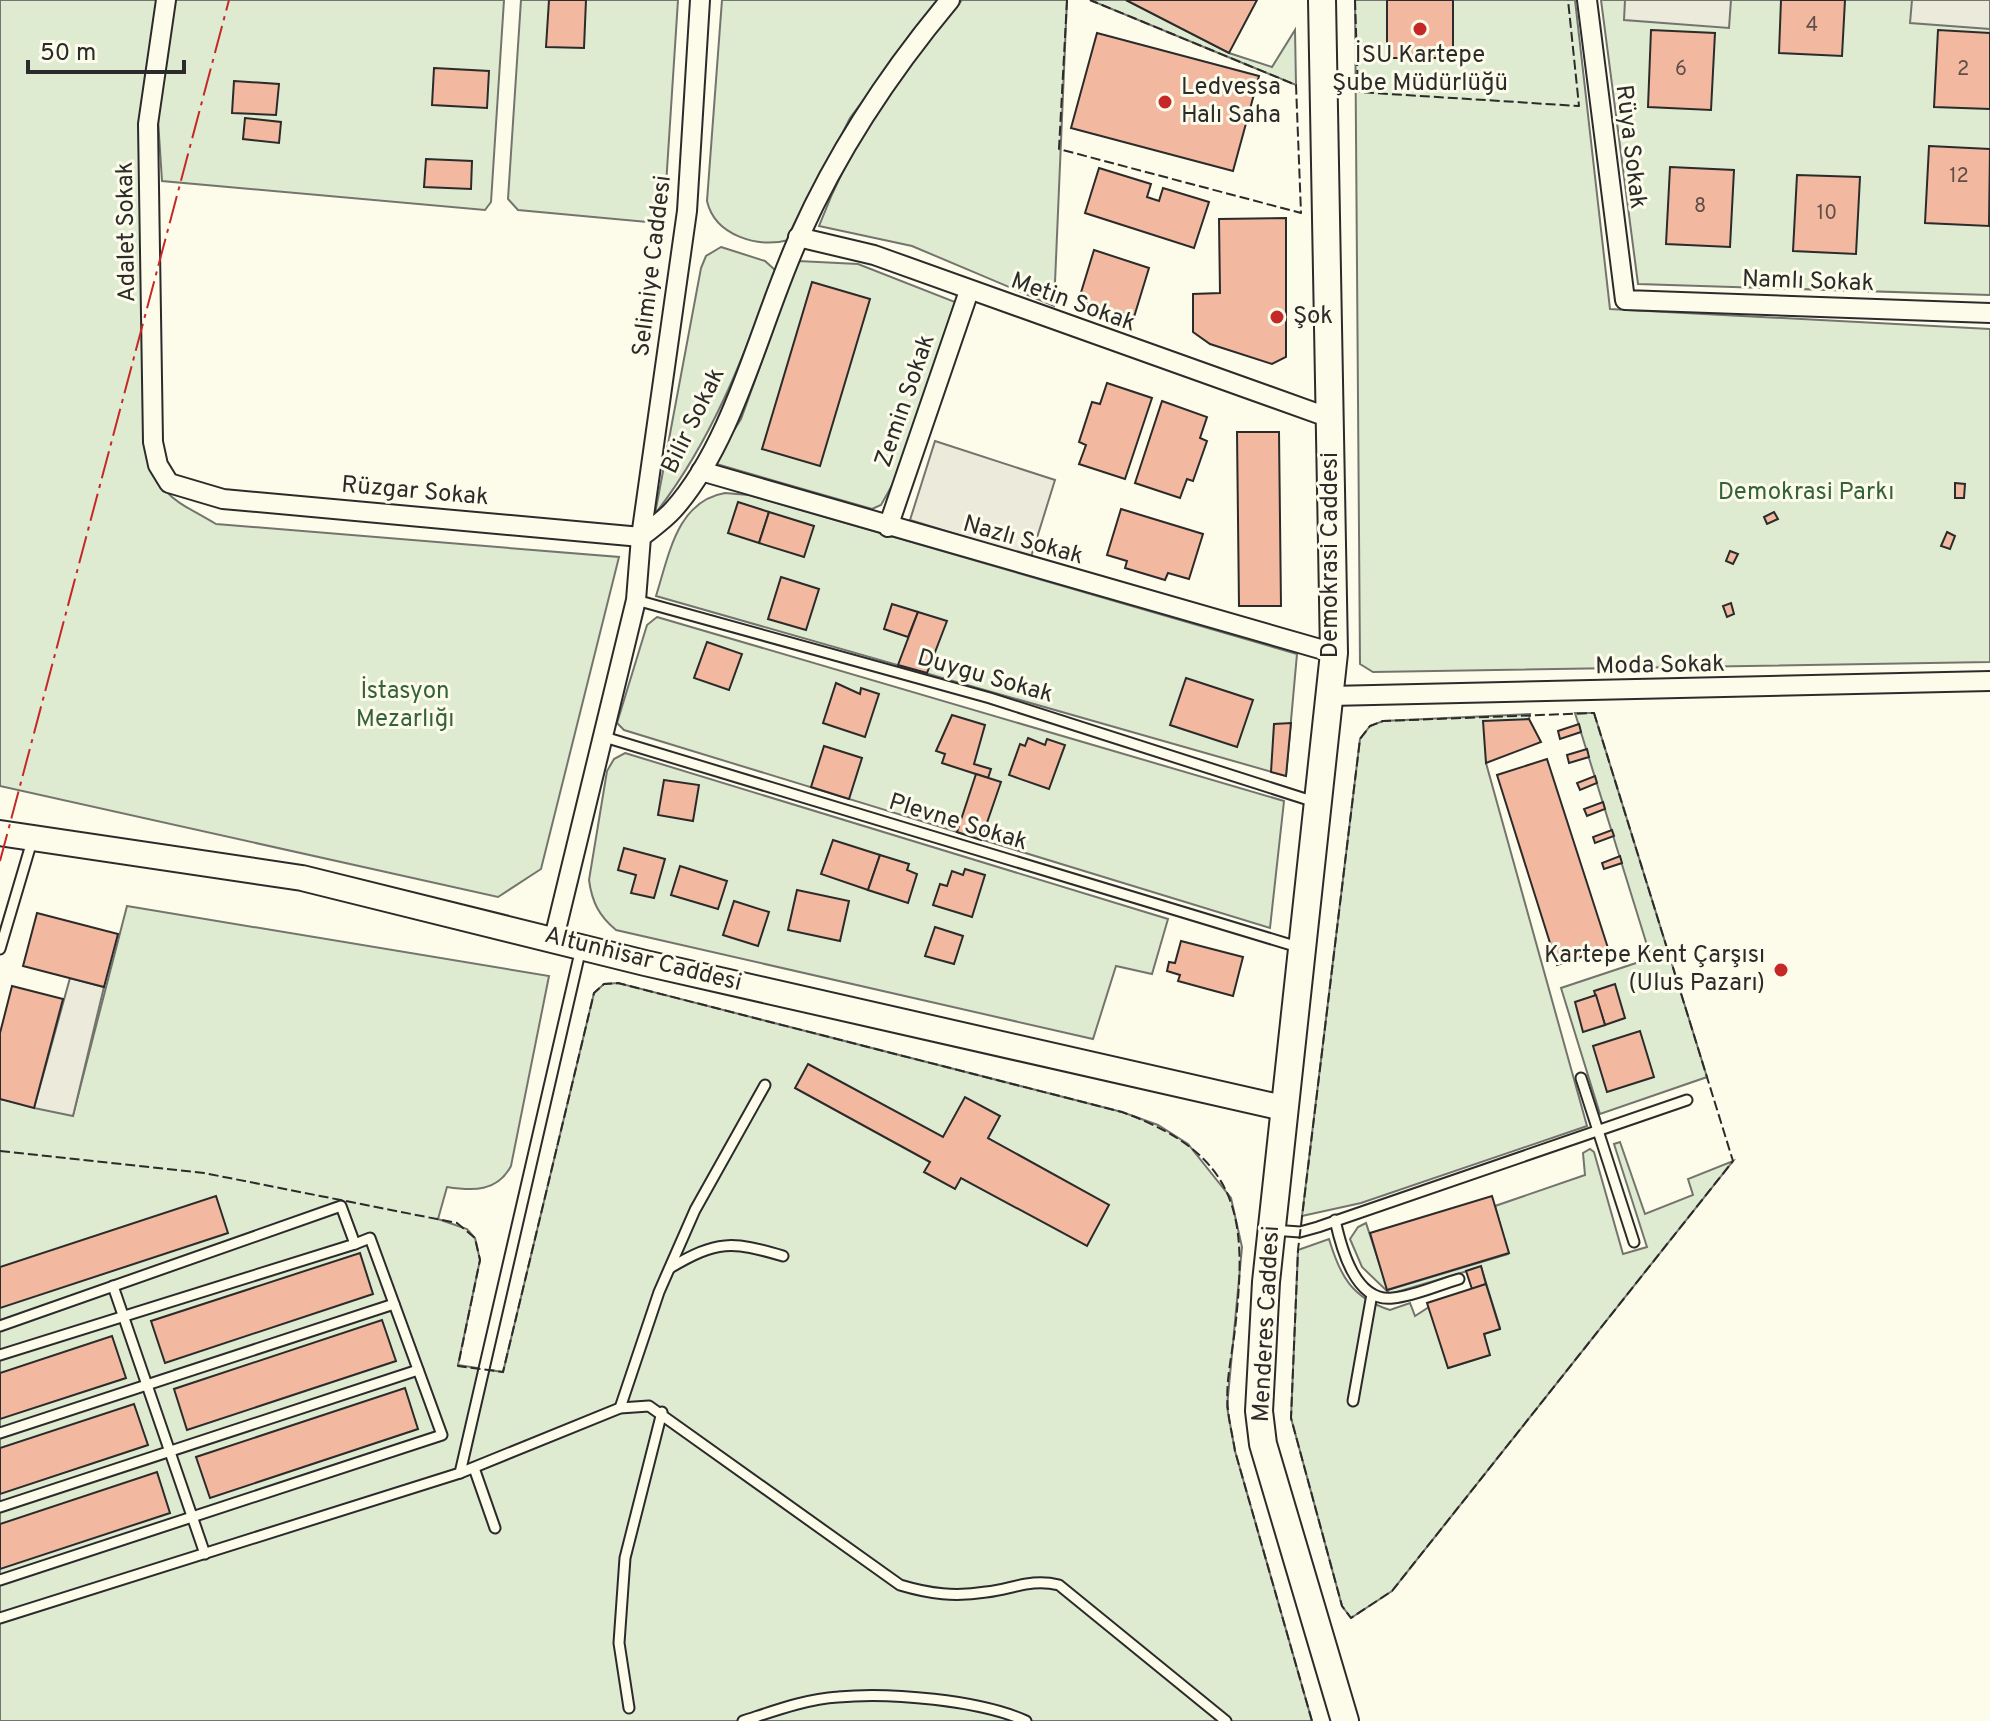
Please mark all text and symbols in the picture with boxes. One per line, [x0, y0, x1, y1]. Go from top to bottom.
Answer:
house number: 4 [1806, 13, 1818, 39]
marker: İSU Kartepe Şube Müdürlüğü [1411, 20, 1429, 38]
scale bar [28, 24, 184, 74]
text: 50 m [40, 39, 96, 69]
place label: İSU Kartepe Şube Müdürlüğü [1332, 40, 1508, 99]
house number: 6 [1675, 57, 1687, 83]
house number: 2 [1957, 57, 1969, 83]
place label: Ledvessa Halı Saha [1181, 73, 1281, 131]
street label: Rüya Sokak [1608, 83, 1652, 211]
marker: Ledvessa Halı Saha [1156, 93, 1174, 111]
street label: Adalet Sokak [111, 161, 143, 303]
house number: 12 [1949, 164, 1969, 190]
street label: Selimiye Caddesi [627, 174, 679, 358]
house number: 8 [1694, 194, 1706, 220]
house number: 10 [1817, 201, 1837, 227]
street label: Namlı Sokak [1741, 265, 1875, 299]
street label: Metin Sokak [1006, 267, 1140, 339]
place label: Şok [1293, 302, 1333, 332]
marker: Şok [1268, 308, 1286, 326]
street label: Zemin Sokak [869, 331, 943, 471]
street label: Bilir Sokak [656, 363, 732, 479]
street label: Demokrasi Caddesi [1316, 452, 1346, 658]
street label: Rüzgar Sokak [340, 471, 490, 513]
park label: Demokrasi Parkı [1718, 478, 1894, 508]
street label: Nazlı Sokak [959, 510, 1087, 572]
street label: Duygu Sokak [913, 643, 1057, 711]
street label: Moda Sokak [1595, 650, 1725, 682]
park label: İstasyon Mezarlığı [356, 676, 454, 735]
street label: Plevne Sokak [885, 788, 1031, 858]
street label: Altunhisar Caddesi [541, 921, 745, 999]
place label: Kartepe Kent Çarşısı (Ulus Pazarı) [1544, 941, 1765, 999]
marker: Kartepe Kent Çarşısı (Ulus Pazarı) [1772, 961, 1790, 979]
street label: Menderes Caddesi [1247, 1225, 1287, 1423]

